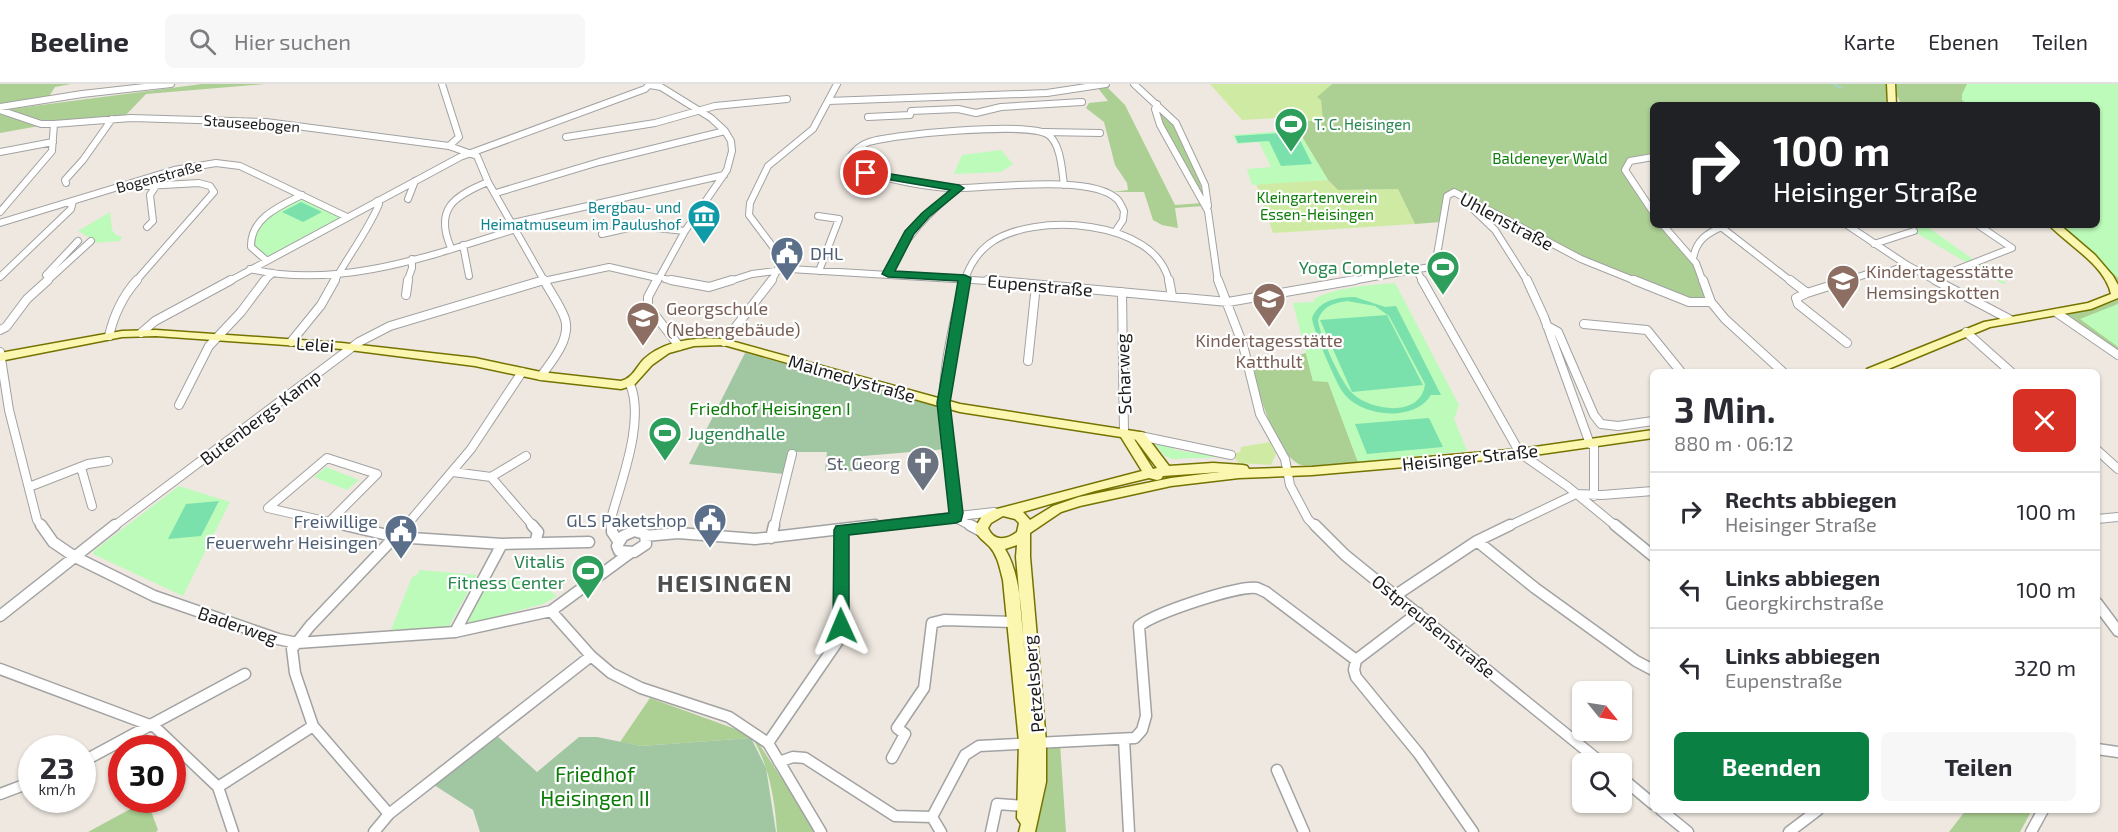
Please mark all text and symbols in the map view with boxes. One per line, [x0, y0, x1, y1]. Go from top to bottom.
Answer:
search box [165, 14, 585, 68]
text: Beeline [30, 24, 129, 58]
icon: search [186, 25, 219, 58]
text: Hier suchen [234, 28, 351, 54]
text: Karte [1844, 29, 1895, 54]
text: Ebenen [1928, 29, 1999, 54]
text: Teilen [2032, 29, 2088, 54]
sports icon: T. C. Heisingen [1273, 106, 1309, 153]
street label: Stauseebogen [203, 111, 301, 135]
place label: T. C. Heisingen [1314, 115, 1411, 133]
text: 100 m [1773, 124, 1890, 174]
icon: right [1674, 126, 1752, 204]
pin [840, 147, 891, 198]
park label: Baldeneyer Wald [1492, 149, 1608, 167]
street label: Bogenstraße [114, 156, 204, 196]
icon: arrive [849, 156, 882, 189]
text: Heisinger Straße [1773, 175, 1978, 207]
street label: Uhlenstraße [1456, 187, 1558, 255]
park label: Kleingartenverein Essen-Heisingen [1256, 188, 1378, 223]
place label: Bergbau- und Heimatmuseum im Paulushof [480, 198, 681, 233]
museum icon: Bergbau- und Heimatmuseum im Paulushof [686, 198, 722, 245]
public building icon: DHL [769, 235, 805, 282]
place label: DHL [810, 242, 843, 264]
sports icon: Yoga Complete [1425, 249, 1461, 296]
place label: Yoga Complete [1299, 256, 1420, 278]
place label: Kindertagesstätte Hemsingskotten [1866, 260, 2014, 303]
school or university icon: Kindertagesstätte Hemsingskotten [1825, 263, 1861, 310]
street label: Eupenstraße [986, 269, 1094, 301]
school or university icon: Kindertagesstätte Katthult [1251, 281, 1287, 328]
place label: Georgschule (Nebengebäude) [666, 297, 800, 340]
school or university icon: Georgschule (Nebengebäude) [625, 300, 661, 347]
place label: Kindertagesstätte Katthult [1195, 329, 1343, 372]
street label: Lelei [295, 332, 335, 356]
street label: Scharweg [1111, 333, 1135, 415]
street label: Malmedystraße [786, 349, 918, 407]
street label: Butenbergs Kamp [195, 364, 325, 470]
text: 3 Min. [1674, 387, 1775, 430]
button: close [2013, 389, 2076, 452]
park label: Friedhof Heisingen I [689, 397, 851, 419]
sports icon: Jugendhalle [647, 415, 683, 462]
place label: Jugendhalle [688, 422, 786, 444]
text: 880 m · 06:12 [1674, 431, 1793, 455]
street label: Heisinger Straße [1401, 439, 1539, 475]
church icon: St. Georg [905, 445, 941, 492]
place label: St. Georg [827, 452, 900, 474]
text: Rechts abbiegen [1725, 486, 1897, 512]
icon: right [1674, 495, 1707, 528]
text: 100 m [2017, 498, 2076, 524]
public building icon: GLS Paketshop [692, 502, 728, 549]
place label: GLS Paketshop [566, 509, 687, 531]
place label: Freiwillige Feuerwehr Heisingen [206, 510, 378, 553]
text: Heisinger Straße [1725, 512, 1877, 536]
public building icon: Freiwillige Feuerwehr Heisingen [383, 513, 419, 560]
place label: Vitalis Fitness Center [447, 550, 565, 593]
sports icon: Vitalis Fitness Center [570, 553, 606, 600]
text: Links abbiegen [1725, 564, 1880, 590]
district label: HEISINGEN [657, 568, 793, 597]
street label: Ostpreußenstraße [1368, 569, 1500, 683]
icon: left [1674, 573, 1707, 606]
text: 100 m [2017, 576, 2076, 602]
text: Georgkirchstraße [1725, 590, 1884, 614]
position arrow [809, 594, 873, 658]
street label: Baderweg [195, 601, 281, 649]
street label: Petzelsberg [1018, 634, 1048, 734]
text: Links abbiegen [1725, 642, 1880, 668]
icon: left [1674, 651, 1707, 684]
text: 320 m [2014, 654, 2076, 680]
text: Eupenstraße [1725, 668, 1843, 692]
north arrow [1572, 681, 1632, 741]
map controls [1572, 681, 1632, 813]
button: Beenden [1674, 732, 1869, 801]
button: Teilen [1881, 732, 2076, 801]
speed limit sign: 30 [108, 735, 186, 813]
text: 23 [40, 749, 74, 785]
button: search [1572, 753, 1632, 813]
park label: Friedhof Heisingen II [540, 761, 650, 810]
text: km/h [38, 780, 76, 798]

